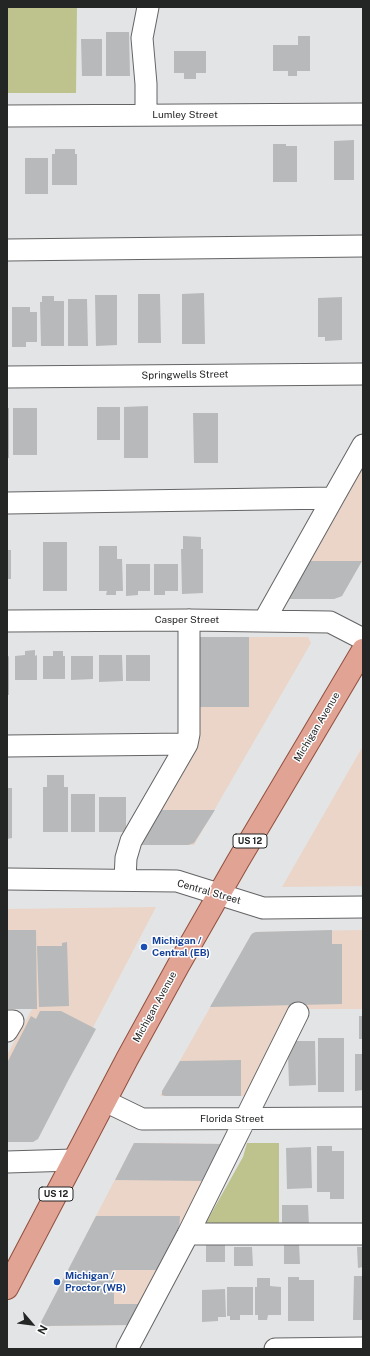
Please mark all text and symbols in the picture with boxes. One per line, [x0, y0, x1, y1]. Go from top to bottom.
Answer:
street label: Lumley Street [152, 109, 218, 121]
street label: Springwells Street [141, 368, 229, 382]
street label: Casper Street [155, 614, 219, 626]
street label: Michigan Avenue [291, 690, 343, 764]
road number: US 12 [233, 834, 267, 848]
street label: Central Street [176, 877, 242, 907]
place label: Michigan / Central (EB) [152, 935, 210, 958]
marker: Michigan / Central (EB) [139, 942, 149, 952]
street label: Michigan Avenue [131, 970, 179, 1044]
street label: Florida Street [200, 1113, 264, 1125]
road number: US 12 [39, 1187, 73, 1201]
place label: Michigan / Proctor (WB) [65, 1270, 126, 1294]
marker: Michigan / Proctor (WB) [52, 1277, 62, 1287]
north arrow [12, 1304, 52, 1344]
text: N [35, 1323, 50, 1336]

